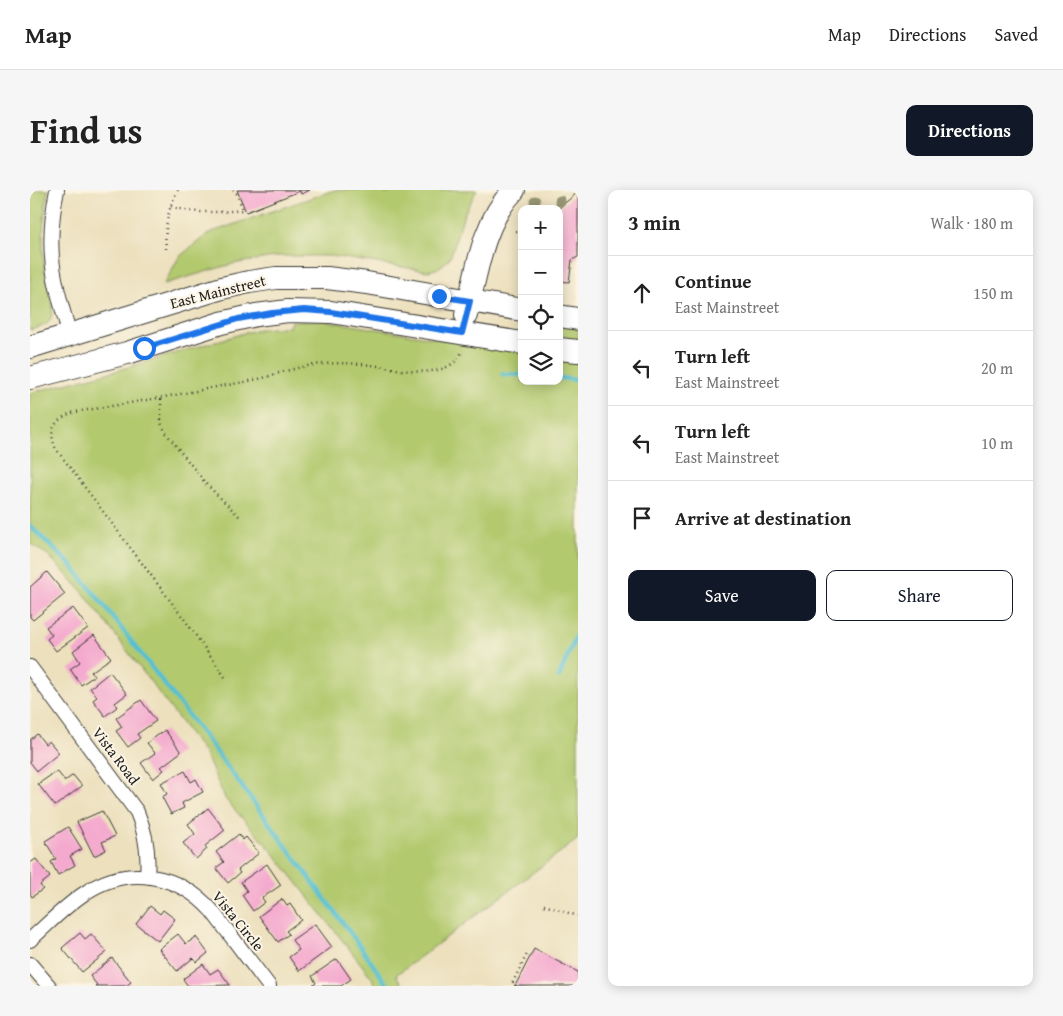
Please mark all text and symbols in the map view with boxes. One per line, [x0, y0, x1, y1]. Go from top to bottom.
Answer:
text: Map [25, 17, 72, 52]
text: Map [828, 21, 861, 48]
text: Directions [889, 21, 966, 48]
text: Saved [994, 21, 1038, 48]
text: Find us [30, 105, 143, 156]
button: Directions [906, 105, 1033, 156]
map controls [518, 205, 563, 385]
button: + [518, 205, 563, 250]
text: 3 min [628, 207, 680, 238]
text: Walk · 180 m [930, 211, 1013, 235]
button: − [518, 250, 563, 295]
text: Continue [675, 267, 752, 295]
street label: East Mainstreet [168, 269, 269, 314]
icon: ahead [628, 279, 656, 307]
text: 150 m [973, 281, 1013, 305]
route end [428, 285, 451, 308]
button: locate [518, 295, 563, 340]
text: East Mainstreet [675, 295, 779, 319]
route start [133, 337, 156, 360]
button: layers [518, 340, 563, 385]
text: Turn left [675, 342, 750, 370]
icon: left [628, 354, 656, 382]
text: 20 m [981, 356, 1013, 380]
text: East Mainstreet [675, 370, 779, 394]
text: Turn left [675, 417, 750, 445]
icon: left [628, 429, 656, 457]
text: 10 m [981, 431, 1013, 455]
text: East Mainstreet [675, 445, 779, 469]
icon: arrive [628, 504, 656, 532]
text: Arrive at destination [675, 504, 851, 532]
button: Save [628, 570, 816, 621]
button: Share [826, 570, 1013, 621]
street label: Vista Road [88, 723, 145, 789]
street label: Vista Circle [208, 886, 269, 955]

